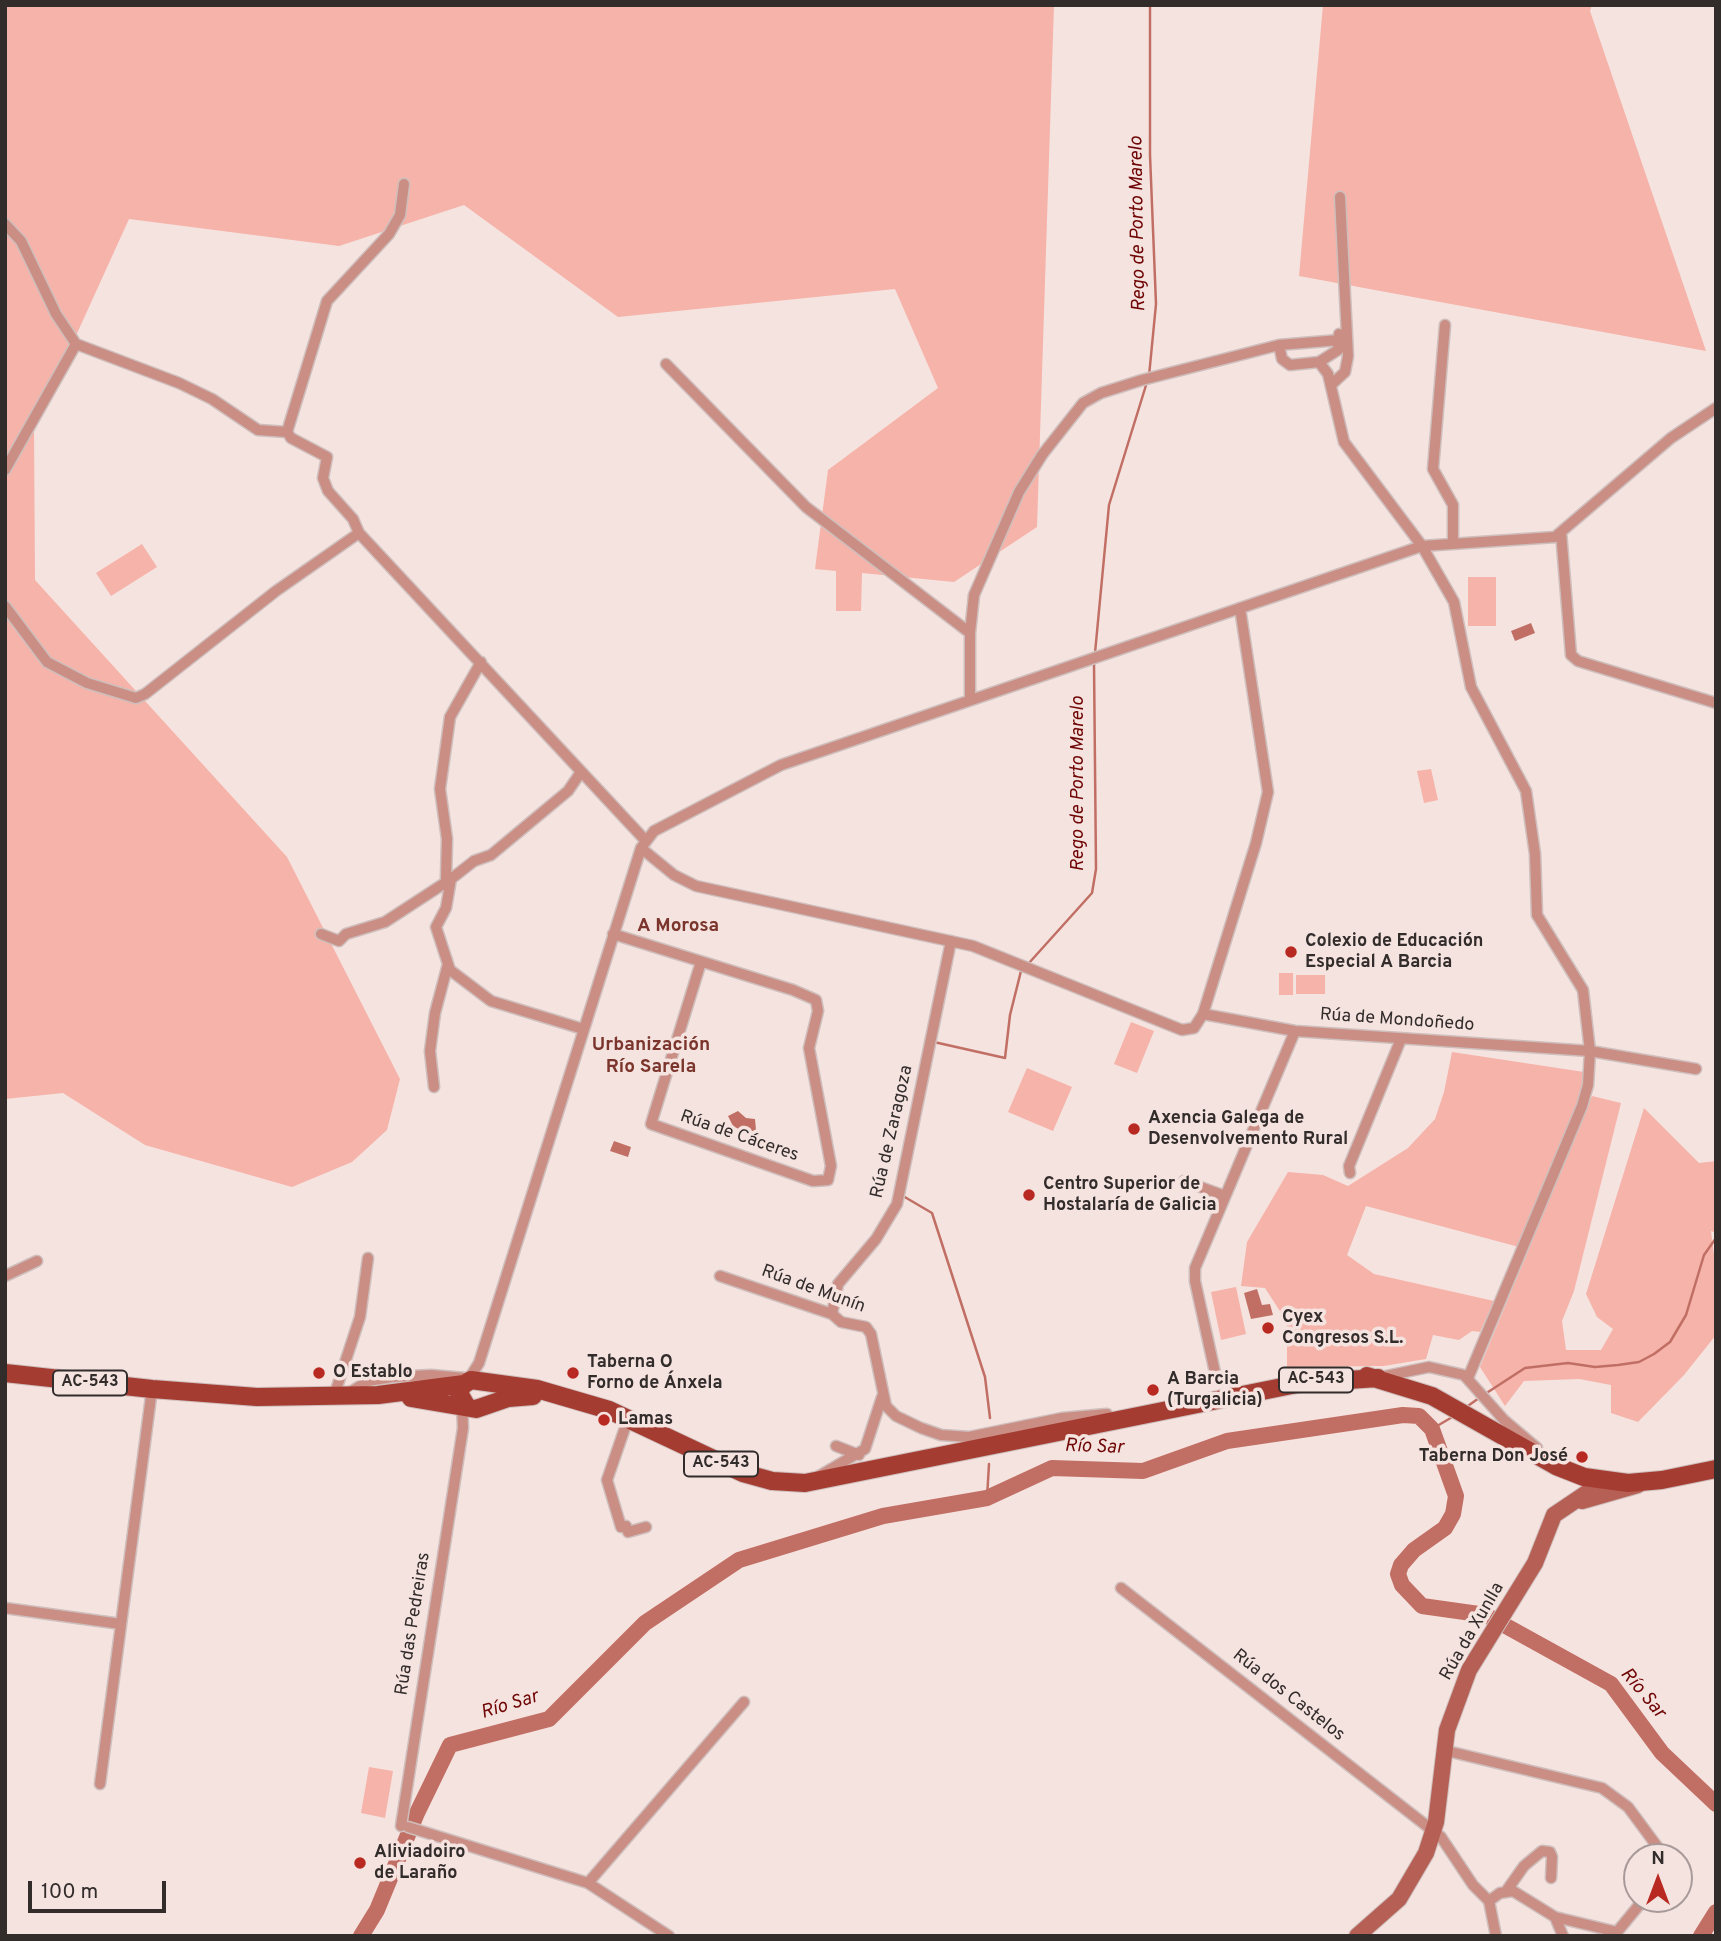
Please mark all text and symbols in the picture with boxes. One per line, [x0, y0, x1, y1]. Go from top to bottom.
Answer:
water label: Rego de Porto Marelo [1126, 136, 1152, 312]
water label: Rego de Porto Marelo [1068, 696, 1090, 872]
district label: A Morosa [637, 916, 719, 938]
place label: Colexio de Educación Especial A Barcia [1305, 931, 1483, 974]
marker: Colexio de Educación Especial A Barcia [1283, 944, 1299, 960]
street label: Rúa de Mondoñedo [1319, 1005, 1475, 1037]
district label: Urbanización Río Sarela [592, 1035, 710, 1079]
street label: Rúa de Zaragoza [867, 1063, 919, 1201]
street label: Rúa de Cáceres [677, 1107, 801, 1167]
place label: Axencia Galega de Desenvolvemento Rural [1148, 1108, 1348, 1150]
marker: Axencia Galega de Desenvolvemento Rural [1126, 1121, 1142, 1137]
place label: Centro Superior de Hostalaría de Galicia [1043, 1174, 1216, 1216]
marker: Centro Superior de Hostalaría de Galicia [1021, 1187, 1037, 1203]
street label: Rúa de Munín [758, 1261, 868, 1319]
place label: Cyex Congresos S.L. [1282, 1307, 1403, 1350]
marker: Cyex Congresos S.L. [1260, 1320, 1276, 1336]
place label: Taberna O Forno de Ánxela [587, 1352, 723, 1394]
place label: O Establo [333, 1362, 413, 1384]
marker: O Establo [311, 1365, 327, 1381]
marker: Taberna O Forno de Ánxela [565, 1365, 581, 1381]
road number: AC-543 [1279, 1368, 1353, 1392]
place label: A Barcia (Turgalicia) [1167, 1369, 1263, 1412]
road number: AC-543 [53, 1371, 127, 1396]
marker: A Barcia (Turgalicia) [1145, 1382, 1161, 1398]
place label: Lamas [618, 1409, 673, 1431]
marker: Lamas [596, 1412, 612, 1428]
water label: Río Sar [1064, 1436, 1124, 1460]
place label: Taberna Don José [1419, 1446, 1568, 1468]
marker: Taberna Don José [1574, 1449, 1590, 1465]
road number: AC-543 [684, 1452, 758, 1476]
street label: Rúa das Pedreiras [392, 1551, 436, 1697]
street label: Rúa da Xunlla [1436, 1579, 1510, 1685]
street label: Rúa dos Castelos [1227, 1645, 1349, 1747]
water label: Río Sar [1614, 1664, 1670, 1724]
water label: Río Sar [478, 1686, 542, 1726]
place label: Aliviadoiro de Laraño [374, 1842, 465, 1884]
north arrow [1623, 1843, 1693, 1913]
text: N [1651, 1847, 1665, 1871]
marker: Aliviadoiro de Laraño [352, 1855, 368, 1871]
scale bar [32, 1868, 170, 1912]
text: 100 m [41, 1879, 98, 1906]

